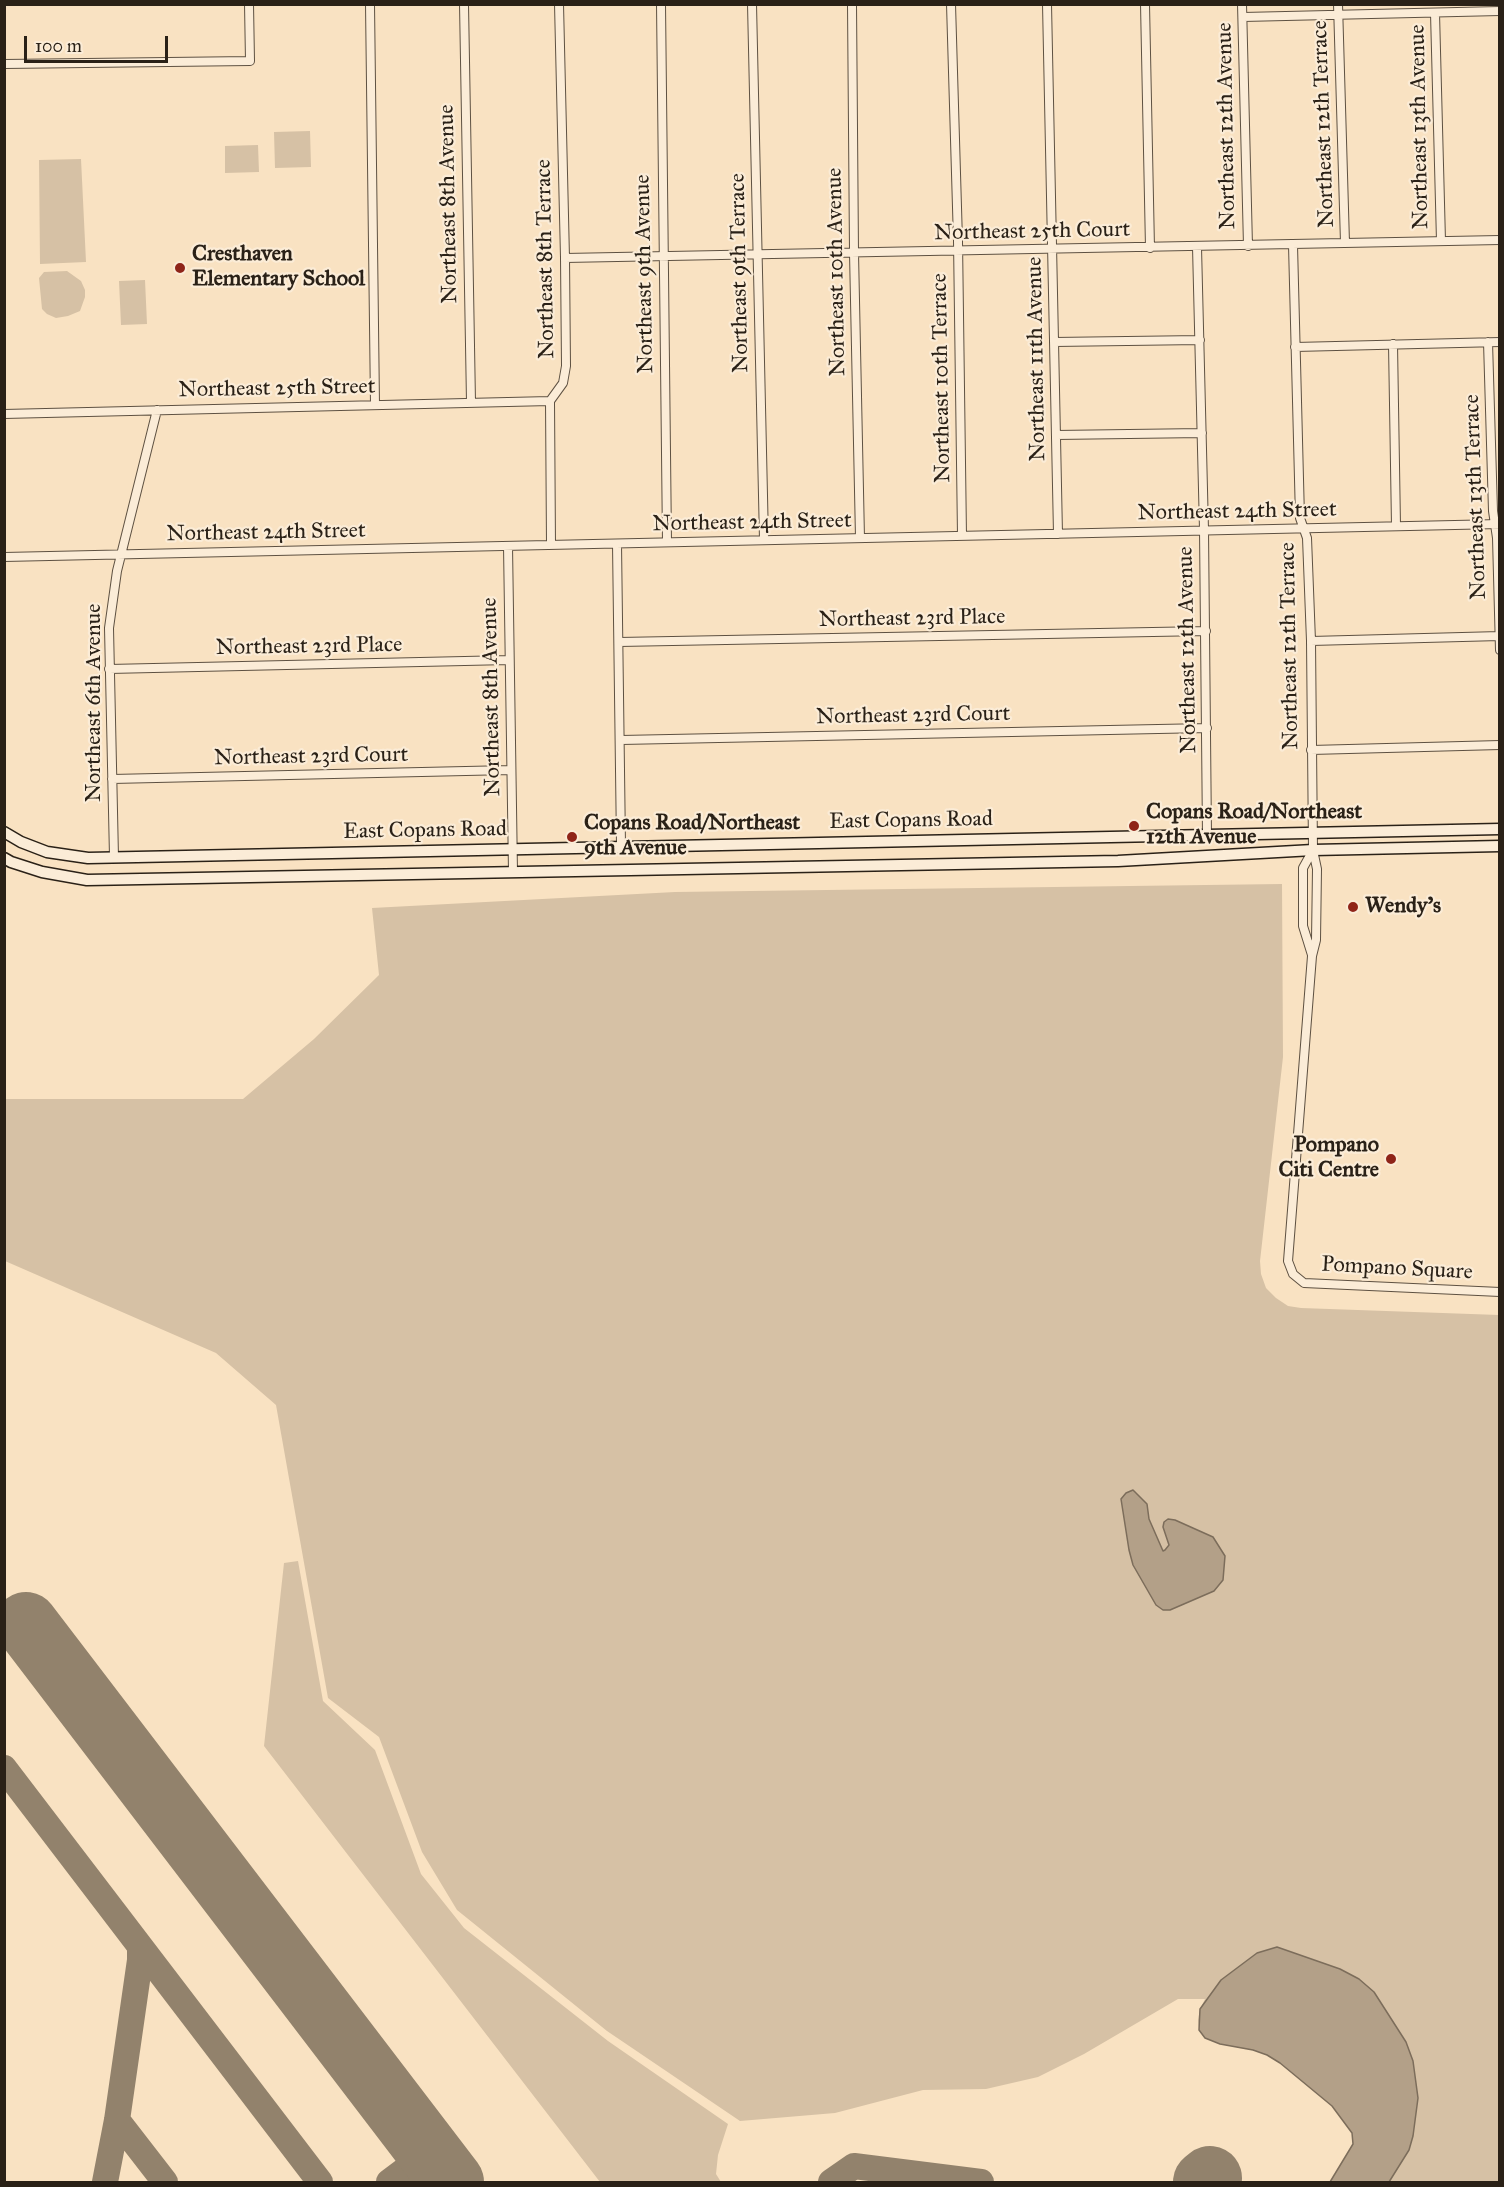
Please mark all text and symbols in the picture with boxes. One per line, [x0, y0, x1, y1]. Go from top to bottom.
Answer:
street label: Northeast 12th Terrace [1307, 20, 1341, 228]
street label: Northeast 12th Avenue [1212, 22, 1242, 230]
scale bar [27, 24, 171, 62]
street label: Northeast 13th Avenue [1405, 24, 1435, 230]
text: 100 m [35, 35, 82, 57]
street label: Northeast 8th Avenue [434, 104, 464, 304]
street label: Northeast 8th Terrace [531, 159, 561, 359]
street label: Northeast 10th Avenue [822, 167, 852, 377]
street label: Northeast 9th Terrace [725, 173, 755, 373]
street label: Northeast 9th Avenue [630, 174, 660, 374]
street label: Northeast 25th Court [934, 217, 1130, 247]
place label: Cresthaven Elementary School [192, 242, 365, 294]
street label: Northeast 11th Avenue [1022, 256, 1052, 462]
marker: Cresthaven Elementary School [173, 261, 187, 275]
street label: Northeast 10th Terrace [927, 273, 957, 483]
street label: Northeast 25th Street [178, 374, 376, 404]
street label: Northeast 13th Terrace [1459, 394, 1493, 600]
street label: Northeast 24th Street [1137, 497, 1337, 527]
street label: Northeast 24th Street [652, 508, 852, 538]
street label: Northeast 24th Street [166, 518, 366, 548]
street label: Northeast 12th Terrace [1275, 542, 1305, 750]
street label: Northeast 12th Avenue [1173, 546, 1203, 754]
street label: Northeast 8th Avenue [477, 597, 507, 797]
street label: Northeast 6th Avenue [82, 604, 108, 802]
street label: Northeast 23rd Place [819, 604, 1005, 634]
street label: Northeast 23rd Place [216, 632, 402, 662]
street label: Northeast 23rd Court [816, 701, 1010, 731]
street label: Northeast 23rd Court [214, 742, 408, 772]
place label: Copans Road/Northeast 12th Avenue [1146, 800, 1362, 852]
street label: East Copans Road [829, 806, 993, 836]
place label: Copans Road/Northeast 9th Avenue [584, 811, 800, 862]
street label: East Copans Road [343, 816, 507, 846]
marker: Copans Road/Northeast 12th Avenue [1127, 819, 1141, 833]
marker: Copans Road/Northeast 9th Avenue [565, 830, 579, 844]
place label: Wendy's [1365, 894, 1441, 920]
marker: Wendy's [1346, 900, 1360, 914]
place label: Pompano Citi Centre [1278, 1133, 1379, 1184]
marker: Pompano Citi Centre [1384, 1152, 1398, 1166]
street label: Pompano Square [1321, 1252, 1473, 1286]

